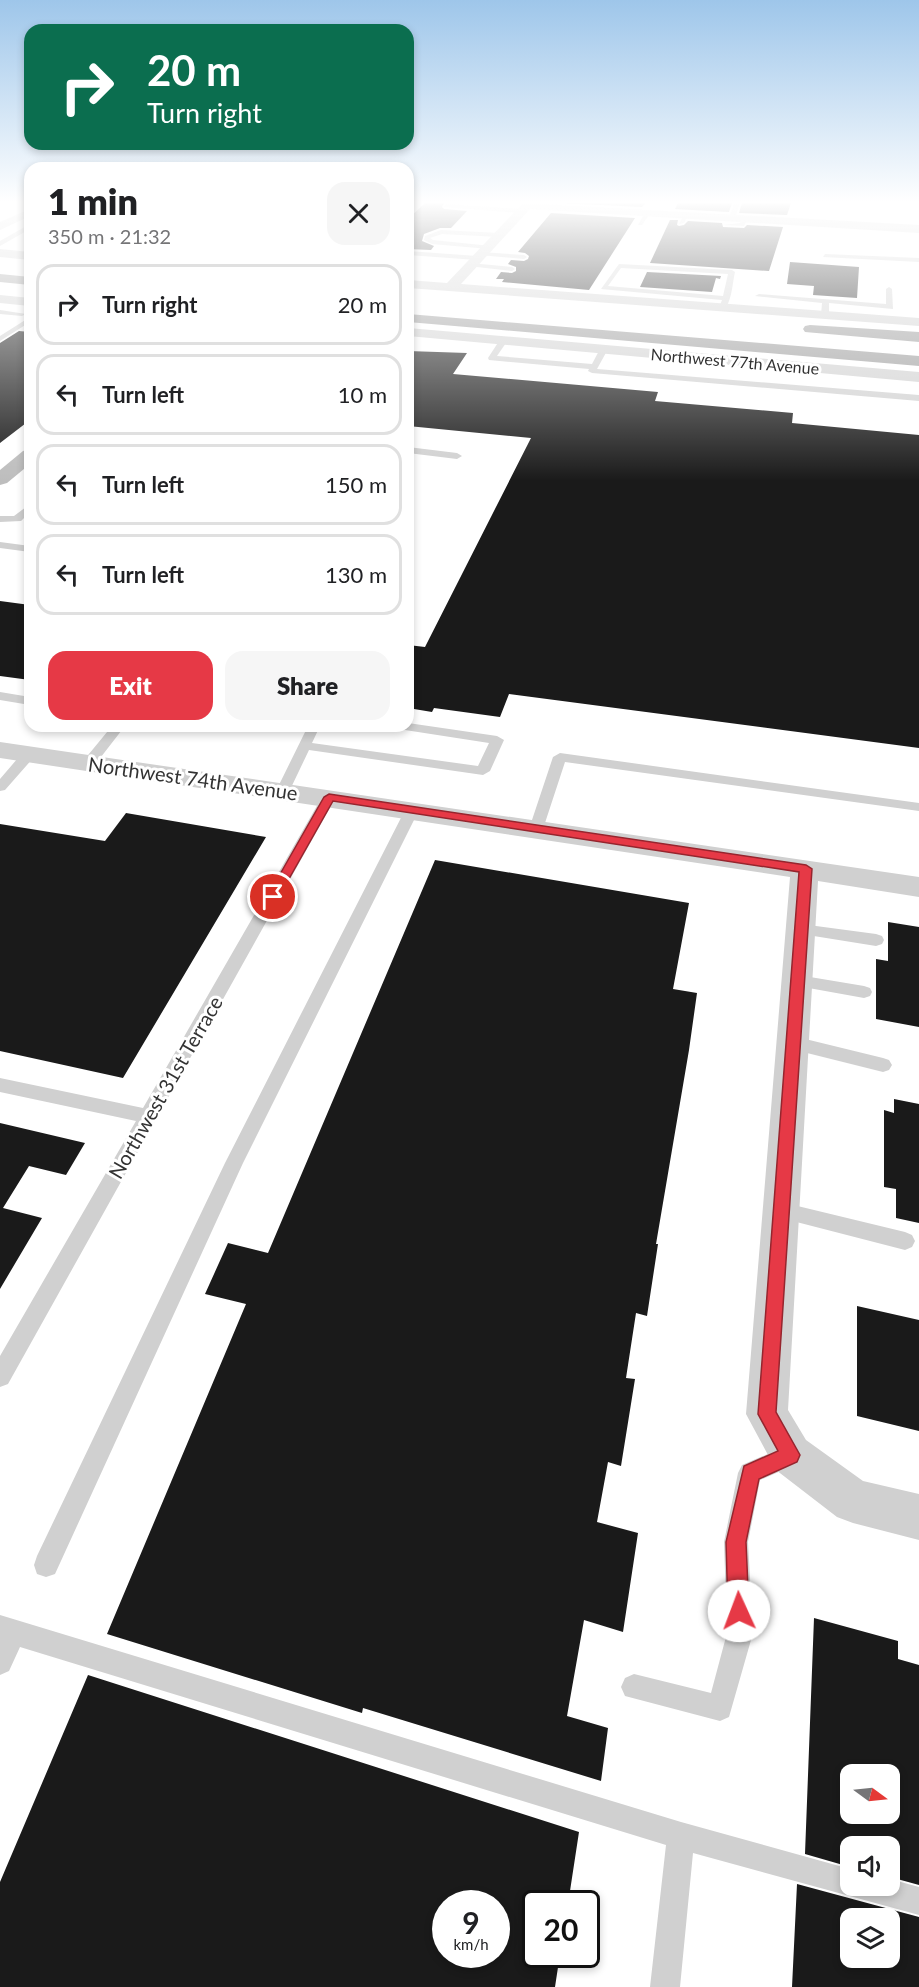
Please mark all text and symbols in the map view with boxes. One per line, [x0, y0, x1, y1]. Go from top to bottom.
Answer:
text: 20 m [147, 45, 241, 95]
icon: right [48, 48, 126, 126]
text: Turn right [147, 96, 262, 129]
text: 1 min [48, 179, 138, 223]
button: close [327, 182, 390, 245]
text: 350 m · 21:32 [48, 224, 171, 248]
icon: right [51, 288, 84, 321]
text: Turn right [102, 291, 197, 318]
text: 20 m [338, 291, 387, 318]
street label: Northwest 77th Avenue [650, 344, 820, 378]
icon: left [51, 378, 84, 411]
text: Turn left [102, 381, 184, 408]
text: 10 m [338, 381, 387, 408]
icon: left [51, 468, 84, 501]
text: Turn left [102, 471, 184, 498]
text: 150 m [325, 471, 387, 498]
icon: left [51, 558, 84, 591]
text: Turn left [102, 561, 184, 588]
text: 130 m [325, 561, 387, 588]
button: Exit [48, 651, 213, 720]
button: Share [225, 651, 390, 720]
street label: Northwest 74th Avenue [87, 751, 299, 805]
pin [247, 871, 298, 922]
icon: arrive [256, 880, 289, 913]
street label: Northwest 31st Terrace [103, 991, 227, 1183]
position arrow [707, 1579, 771, 1643]
north arrow [840, 1764, 900, 1824]
map controls [840, 1764, 900, 1968]
button: sound [840, 1836, 900, 1896]
speed limit sign: 20 [522, 1890, 600, 1968]
text: 9 [462, 1904, 480, 1940]
button: layers [840, 1908, 900, 1968]
text: km/h [453, 1935, 489, 1953]

